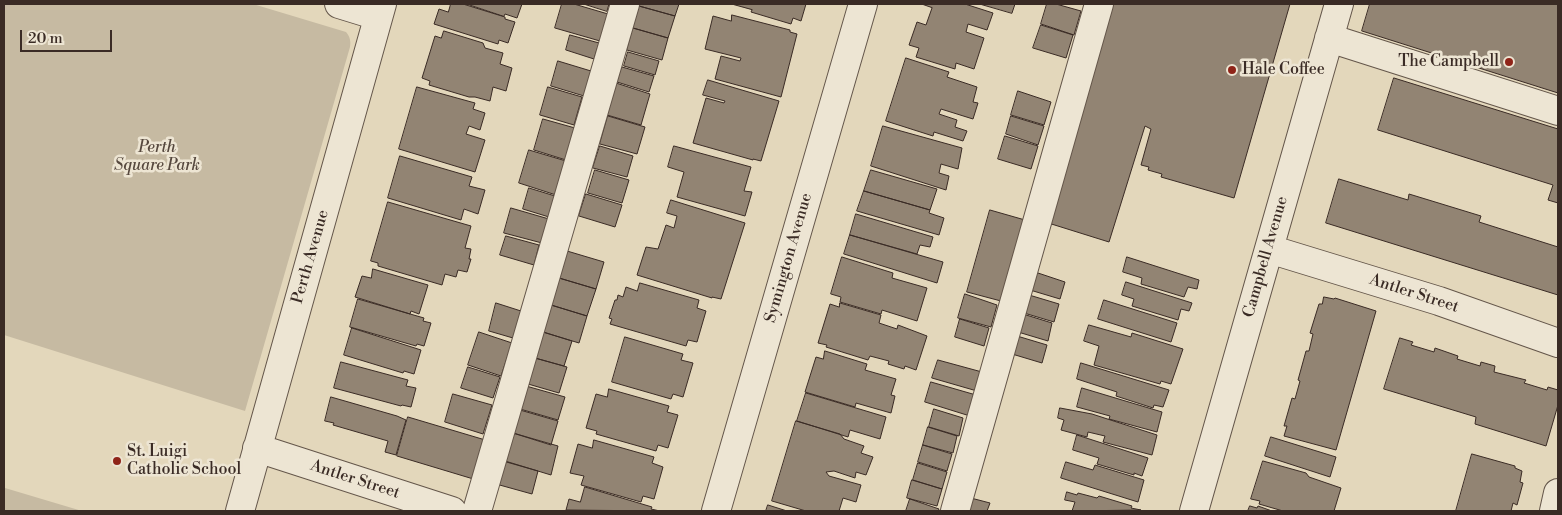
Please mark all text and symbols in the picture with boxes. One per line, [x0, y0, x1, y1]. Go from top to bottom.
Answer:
scale bar [22, 20, 115, 52]
text: 20 m [28, 29, 63, 48]
place label: The Campbell [1398, 52, 1499, 72]
marker: The Campbell [1503, 56, 1515, 68]
place label: Hale Coffee [1242, 60, 1325, 80]
marker: Hale Coffee [1226, 64, 1238, 76]
park label: Perth Square Park [114, 138, 200, 176]
street label: Symington Avenue [761, 191, 817, 325]
street label: Campbell Avenue [1240, 194, 1292, 320]
street label: Perth Avenue [288, 208, 334, 306]
street label: Antler Street [1367, 271, 1461, 317]
place label: St. Luigi Catholic School [127, 442, 241, 480]
marker: St. Luigi Catholic School [111, 455, 123, 467]
street label: Antler Street [308, 457, 402, 503]

